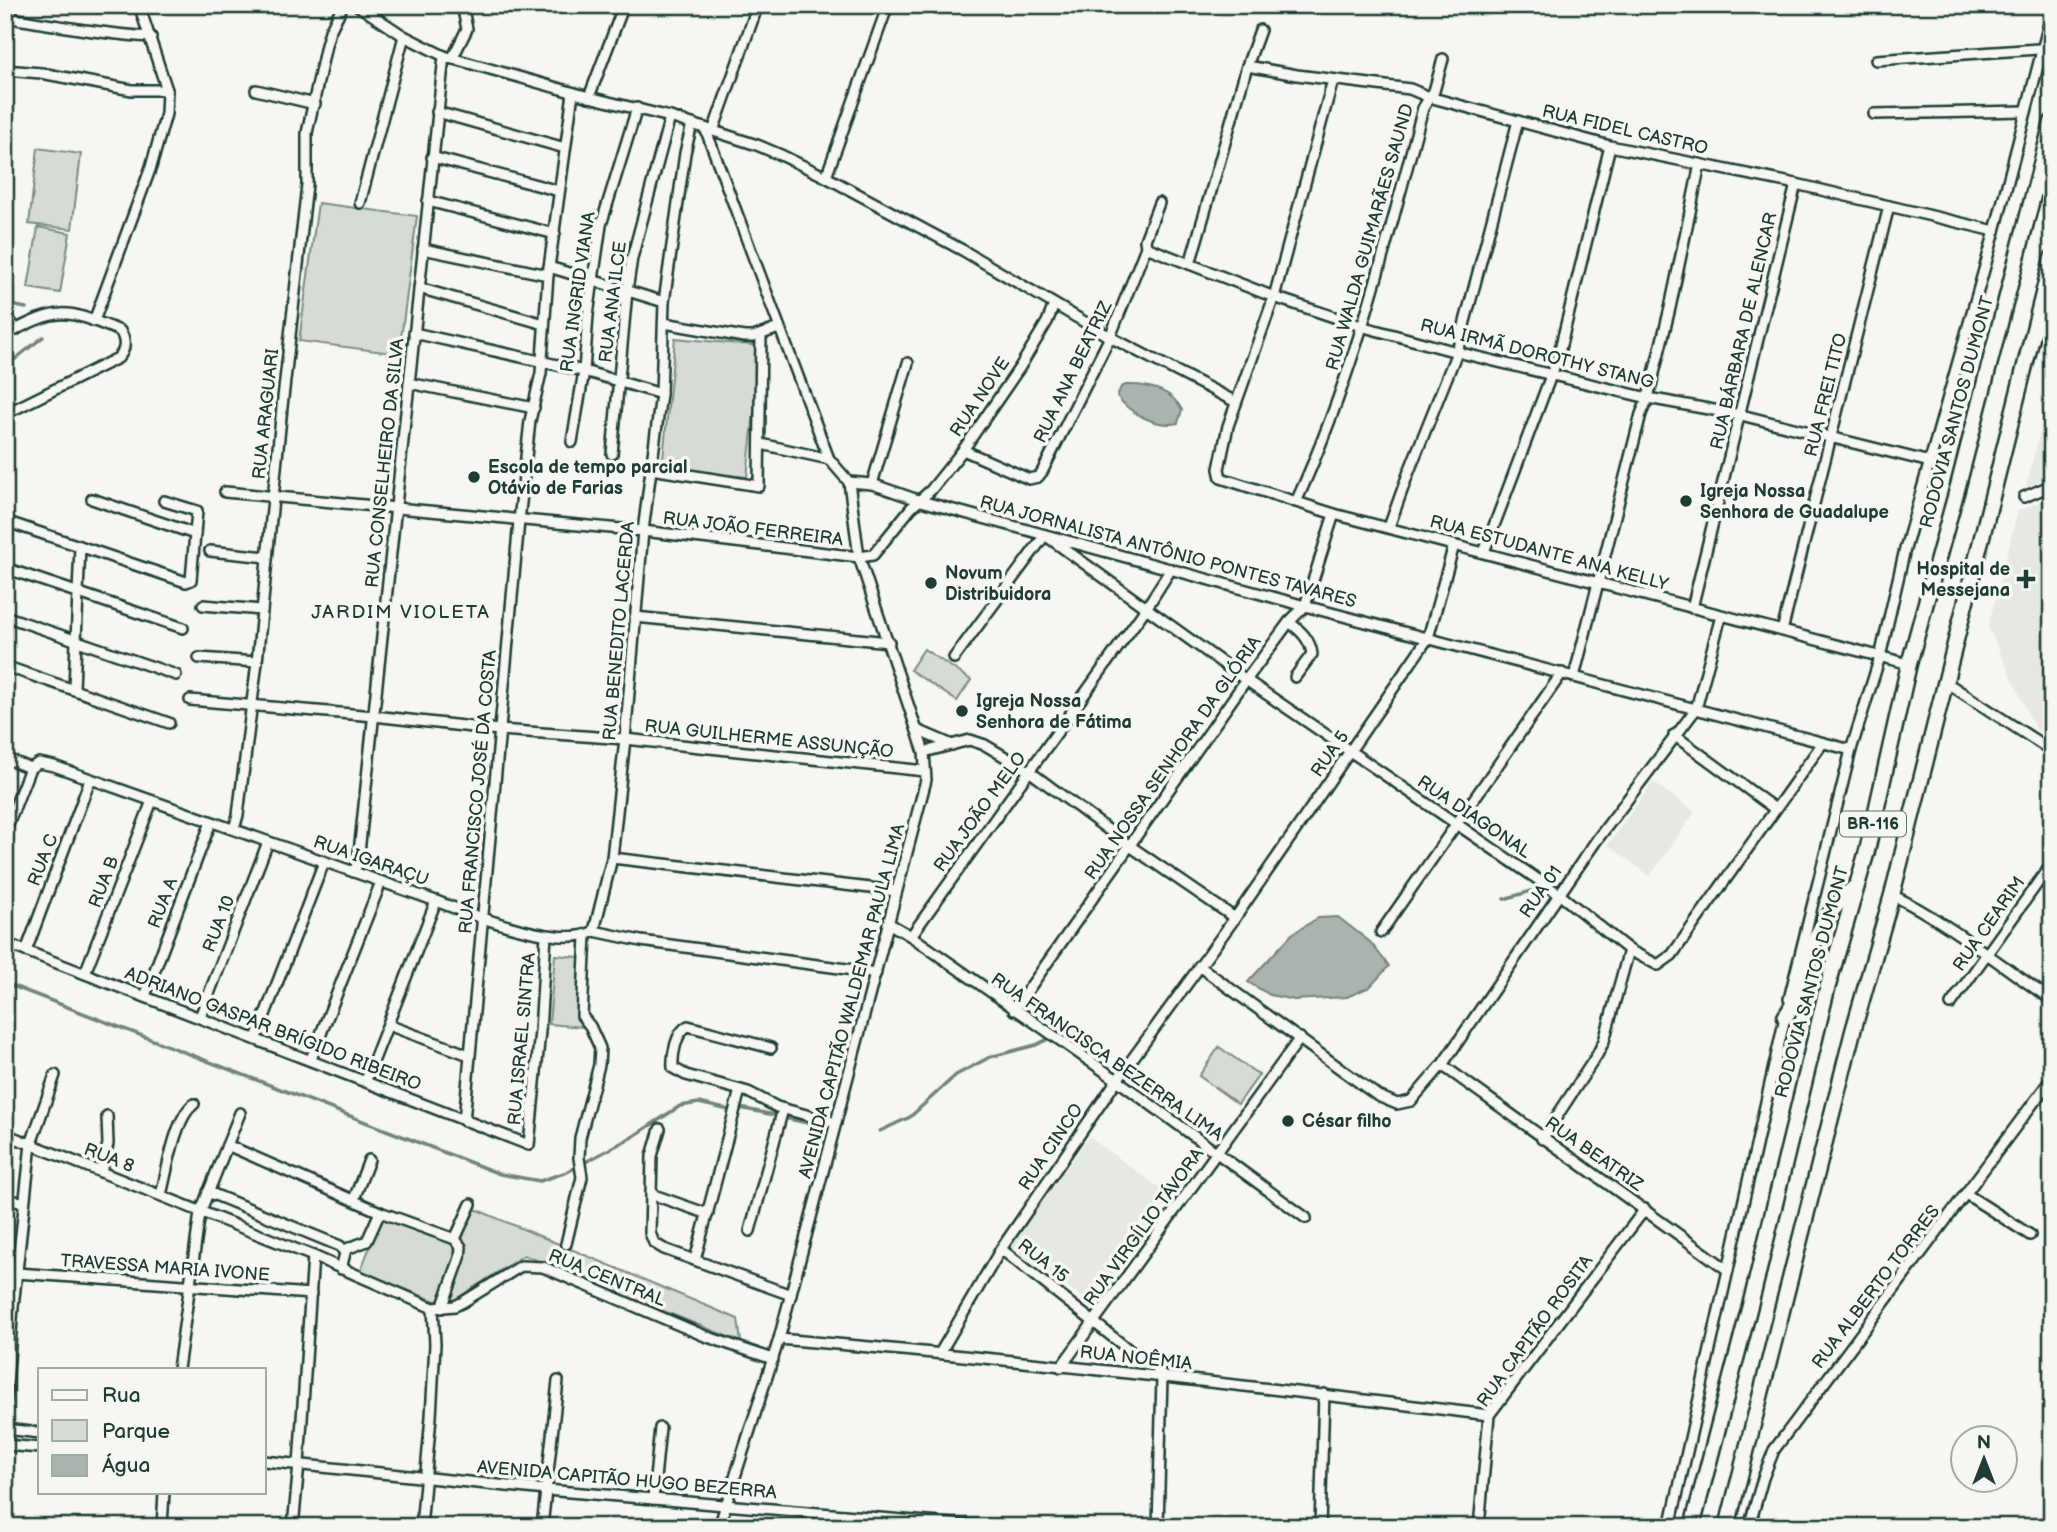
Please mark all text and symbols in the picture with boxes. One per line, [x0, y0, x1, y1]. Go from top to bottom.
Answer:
street label: RUA WALDA GUIMARÃES SAUND [1321, 101, 1418, 373]
street label: RUA FIDEL CASTRO [1540, 101, 1710, 159]
street label: RUA INGRID VIANA [556, 210, 600, 374]
street label: RUA BÁRBARA DE ALENCAR [1705, 210, 1782, 452]
street label: RUA ANA ILCE [595, 240, 631, 364]
street label: RODOVIA SANTOS DUMONT [1916, 293, 1998, 530]
street label: RUA ANA BEATRIZ [1030, 298, 1116, 446]
street label: RUA IRMÃ DOROTHY STANG [1418, 314, 1656, 393]
street label: RUA FREI TITO [1801, 331, 1851, 459]
street label: RUA CONSELHEIRO DA SILVA [361, 337, 409, 589]
street label: RUA ARAGUARI [249, 348, 283, 480]
street label: RUA NOVE [946, 353, 1014, 441]
place label: Escola de tempo parcial Otávio de Farias [488, 457, 688, 499]
marker: Escola de tempo parcial Otávio de Farias [466, 469, 482, 485]
place label: Igreja Nossa Senhora de Guadalupe [1700, 481, 1889, 523]
street label: RUA JORNALISTA ANTÔNIO PONTES TAVARES [977, 490, 1359, 613]
marker: Igreja Nossa Senhora de Guadalupe [1678, 493, 1694, 509]
street label: RUA JOÃO FERREIRA [662, 507, 844, 550]
street label: RUA ESTUDANTE ANA KELLY [1428, 511, 1671, 595]
street label: RUA BENEDITO LACERDA [599, 521, 639, 741]
place label: Hospital de Messejana [1917, 559, 2010, 601]
place label: Novum Distribuidora [945, 563, 1051, 605]
marker: Hospital de Messejana [2016, 569, 2036, 589]
marker: Novum Distribuidora [923, 575, 939, 591]
district label: JARDIM VIOLETA [311, 601, 491, 624]
street label: RUA NOSSA SENHORA DA GLÓRIA [1079, 631, 1266, 884]
street label: RUA FRANCISCO JOSÉ DA COSTA [453, 649, 501, 935]
place label: Igreja Nossa Senhora de Fátima [976, 691, 1132, 733]
marker: Igreja Nossa Senhora de Fátima [954, 703, 970, 719]
street label: RUA GUILHERME ASSUNÇÃO [643, 714, 895, 763]
street label: RUA 5 [1307, 727, 1353, 781]
street label: RUA JOÃO MELO [929, 747, 1030, 876]
street label: RUA DIAGONAL [1413, 771, 1535, 863]
road number: BR-116 [1840, 811, 1906, 836]
street label: AVENIDA CAPITÃO WALDEMAR PAULA LIMA [794, 821, 910, 1180]
street label: RUA C [23, 831, 63, 889]
street label: RUA IGARAÇU [311, 831, 431, 891]
street label: RUA B [85, 853, 123, 911]
street label: RUA 01 [1516, 862, 1566, 922]
street label: RODOVIA SANTOS DUMONT [1771, 863, 1853, 1100]
street label: RUA CEARIM [1949, 873, 2029, 975]
street label: RUA A [144, 875, 182, 931]
street label: RUA 10 [199, 893, 239, 955]
street label: RUA ISRAEL SINTRA [504, 952, 540, 1126]
street label: ADRIANO GASPAR BRÍGIDO RIBEIRO [122, 961, 425, 1095]
street label: RUA FRANCISCA BEZERRA LIMA [987, 969, 1227, 1145]
street label: RUA CINCO [1014, 1100, 1088, 1194]
place label: César filho [1302, 1111, 1392, 1132]
street label: RUA BEATRIZ [1541, 1112, 1647, 1196]
marker: César filho [1280, 1113, 1296, 1129]
street label: RUA 8 [81, 1139, 137, 1177]
street label: RUA VIRGÍLIO TÁVORA [1078, 1143, 1208, 1310]
street label: RUA ALBERTO TORRES [1808, 1201, 1944, 1373]
street label: RUA 15 [1013, 1235, 1073, 1287]
street label: RUA CENTRAL [545, 1245, 669, 1311]
street label: TRAVESSA MARIA IVONE [60, 1250, 270, 1286]
street label: RUA CAPITÃO ROSITA [1472, 1250, 1597, 1411]
street label: RUA NOÊMIA [1079, 1340, 1193, 1374]
legend [38, 1368, 266, 1494]
text: Rua [102, 1383, 141, 1408]
text: Parque [102, 1419, 170, 1444]
north arrow [1948, 1424, 2018, 1494]
text: N [1977, 1432, 1991, 1455]
text: Água [102, 1453, 150, 1478]
street label: AVENIDA CAPITÃO HUGO BEZERRA [476, 1455, 778, 1504]

